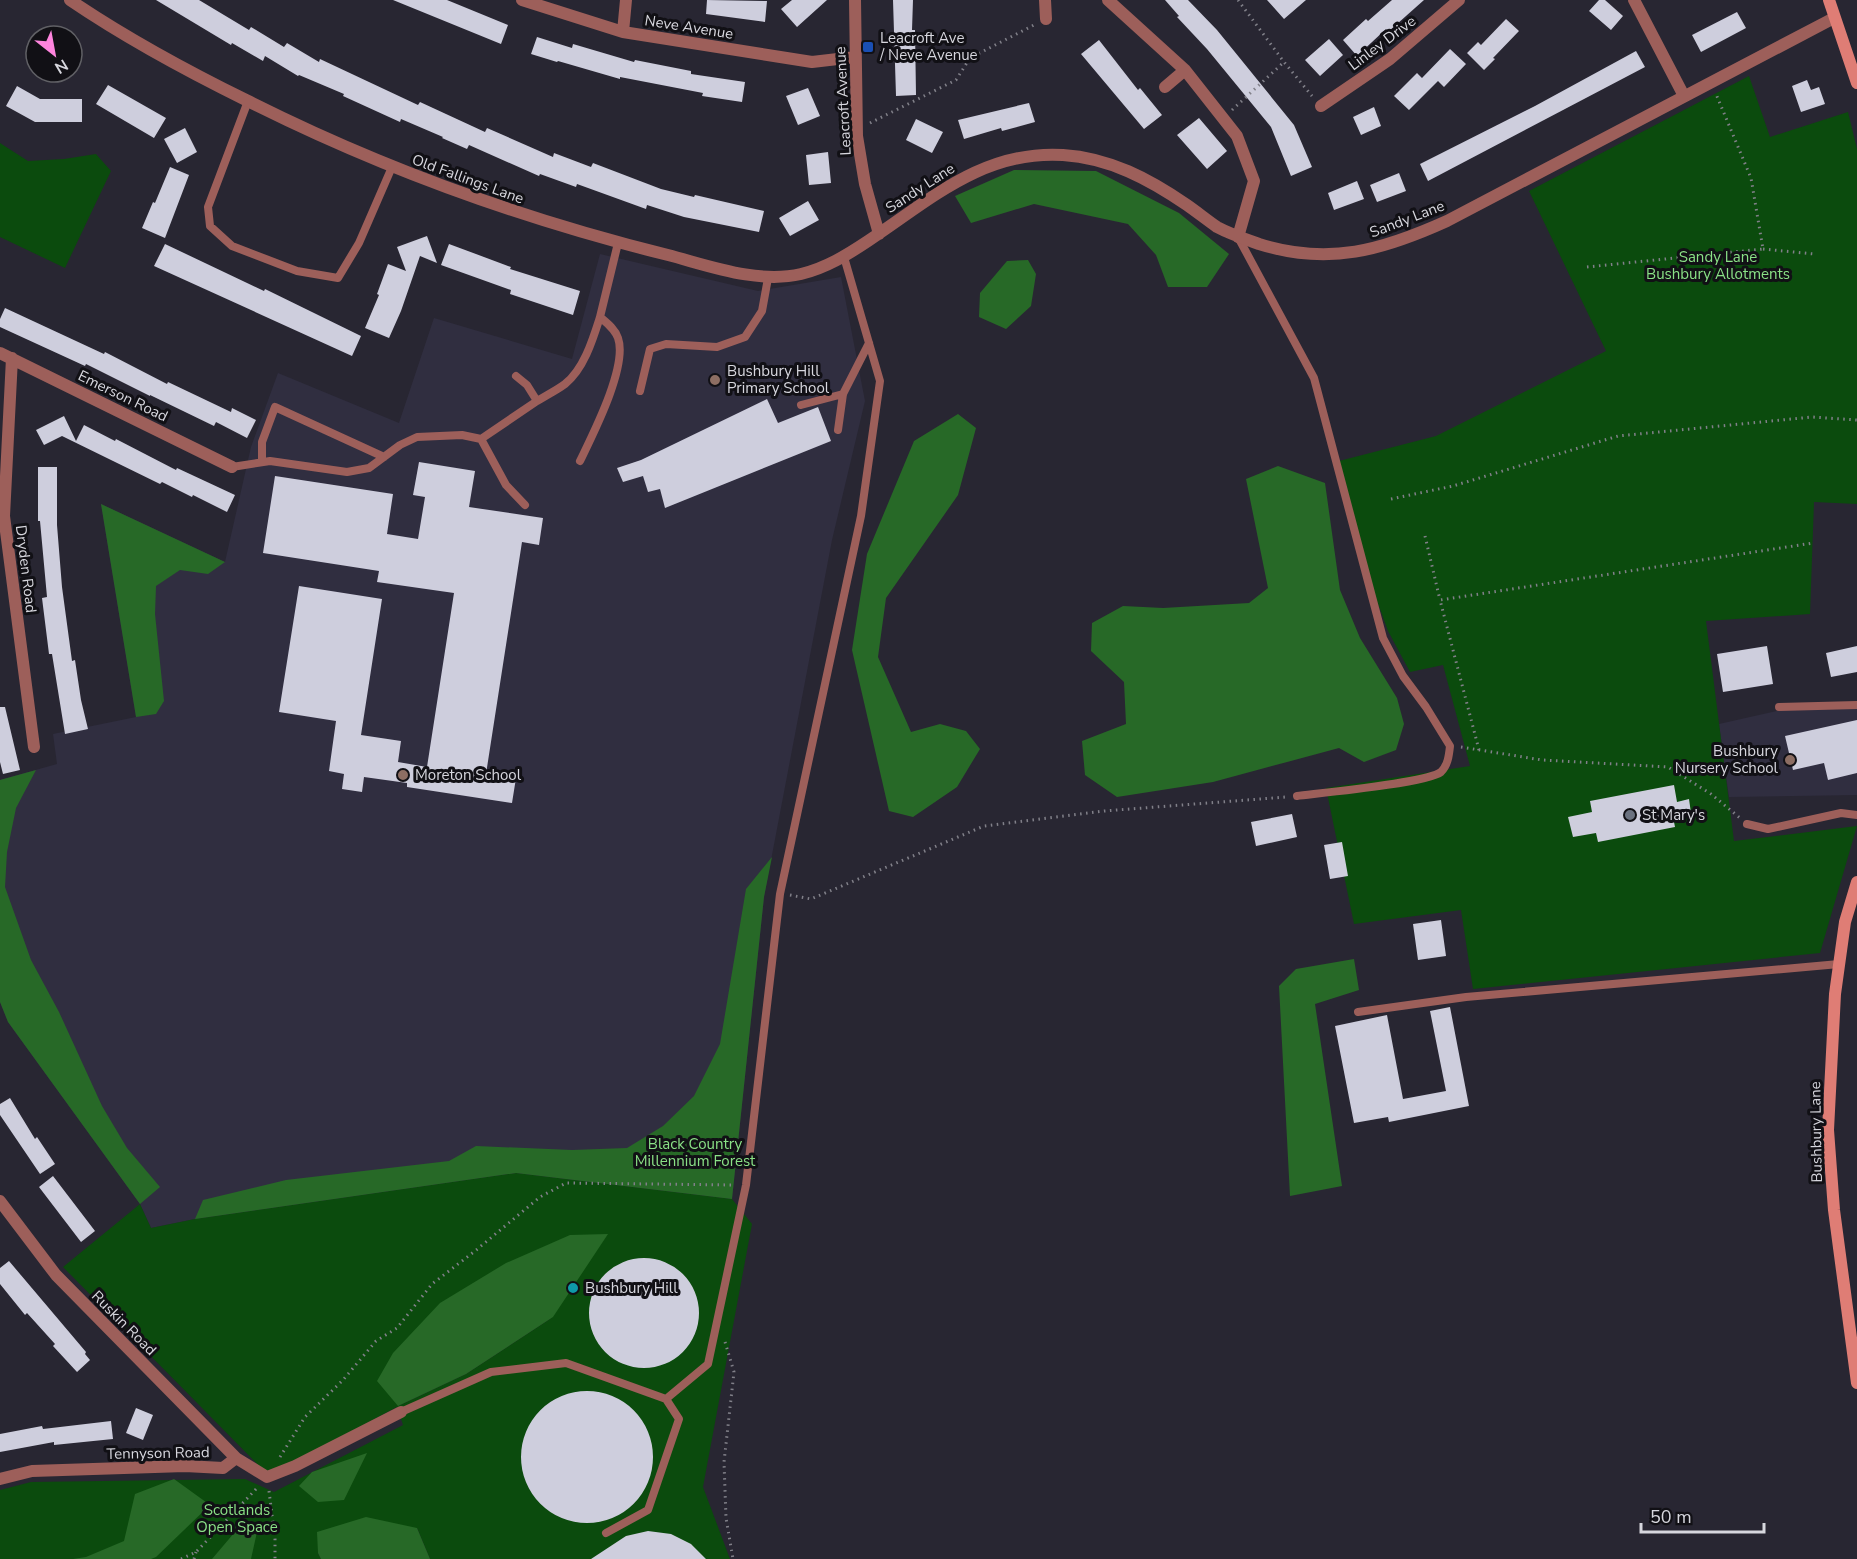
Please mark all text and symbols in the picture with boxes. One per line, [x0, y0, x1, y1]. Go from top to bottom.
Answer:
street label: Neve Avenue [643, 10, 735, 44]
street label: Linley Drive [1344, 11, 1420, 75]
north arrow [24, 24, 84, 84]
place label: Leacroft Ave / Neve Avenue [879, 28, 978, 65]
marker: Leacroft Ave / Neve Avenue [861, 40, 875, 54]
street label: Leacroft Avenue [830, 46, 856, 156]
text: N [50, 53, 72, 79]
street label: Old Fallings Lane [409, 149, 527, 209]
street label: Sandy Lane [882, 158, 958, 218]
street label: Sandy Lane [1367, 196, 1447, 242]
park label: Sandy Lane Bushbury Allotments [1646, 247, 1790, 284]
place label: Bushbury Hill Primary School [727, 361, 830, 398]
street label: Emerson Road [75, 366, 171, 426]
marker: Bushbury Hill Primary School [708, 373, 722, 387]
street label: Dryden Road [11, 524, 41, 614]
place label: Bushbury Nursery School [1675, 741, 1779, 778]
marker: Bushbury Nursery School [1783, 753, 1797, 767]
place label: Moreton School [415, 765, 522, 785]
marker: Moreton School [396, 768, 410, 782]
place label: St Mary's [1642, 805, 1705, 825]
marker: St Mary's [1623, 808, 1637, 822]
street label: Bushbury Lane [1805, 1081, 1827, 1183]
park label: Black Country Millennium Forest [635, 1134, 756, 1171]
place label: Bushbury Hill [585, 1278, 678, 1298]
marker: Bushbury Hill [566, 1281, 580, 1295]
street label: Ruskin Road [87, 1286, 161, 1360]
street label: Tennyson Road [106, 1442, 210, 1464]
scale bar [1641, 1496, 1764, 1534]
park label: Scotlands Open Space [196, 1500, 278, 1537]
text: 50 m [1650, 1505, 1692, 1529]

